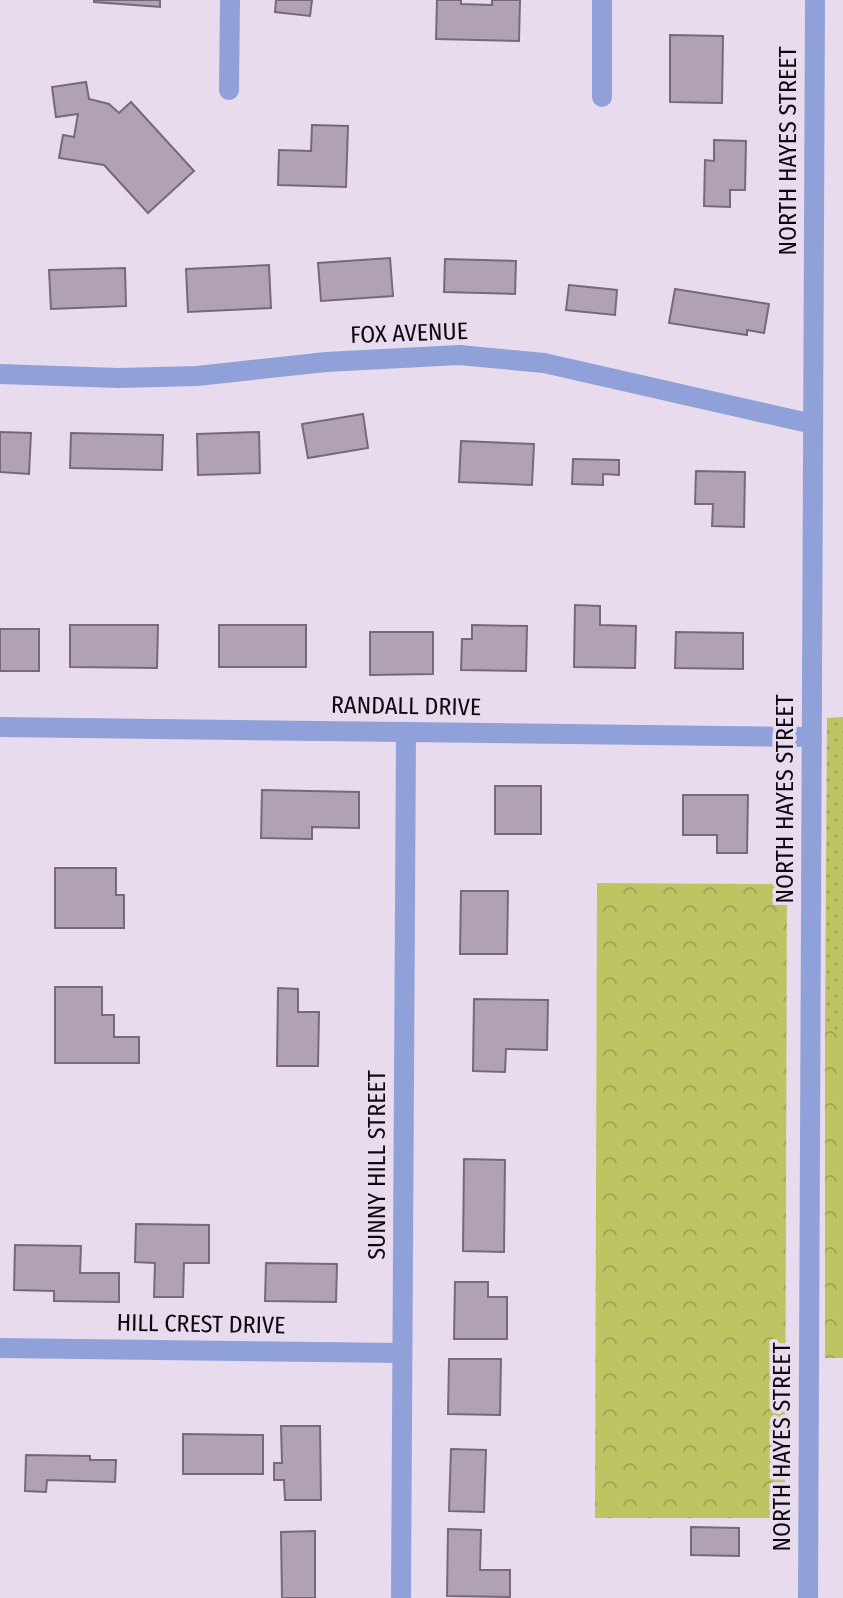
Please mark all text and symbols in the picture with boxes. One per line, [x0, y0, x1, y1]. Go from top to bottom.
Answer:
street label: NORTH HAYES STREET [774, 46, 802, 256]
street label: FOX AVENUE [350, 317, 468, 349]
street label: RANDALL DRIVE [331, 691, 481, 721]
street label: NORTH HAYES STREET [771, 694, 799, 904]
street label: SUNNY HILL STREET [363, 1070, 391, 1260]
street label: HILL CREST DRIVE [116, 1309, 286, 1339]
street label: NORTH HAYES STREET [768, 1342, 796, 1552]

